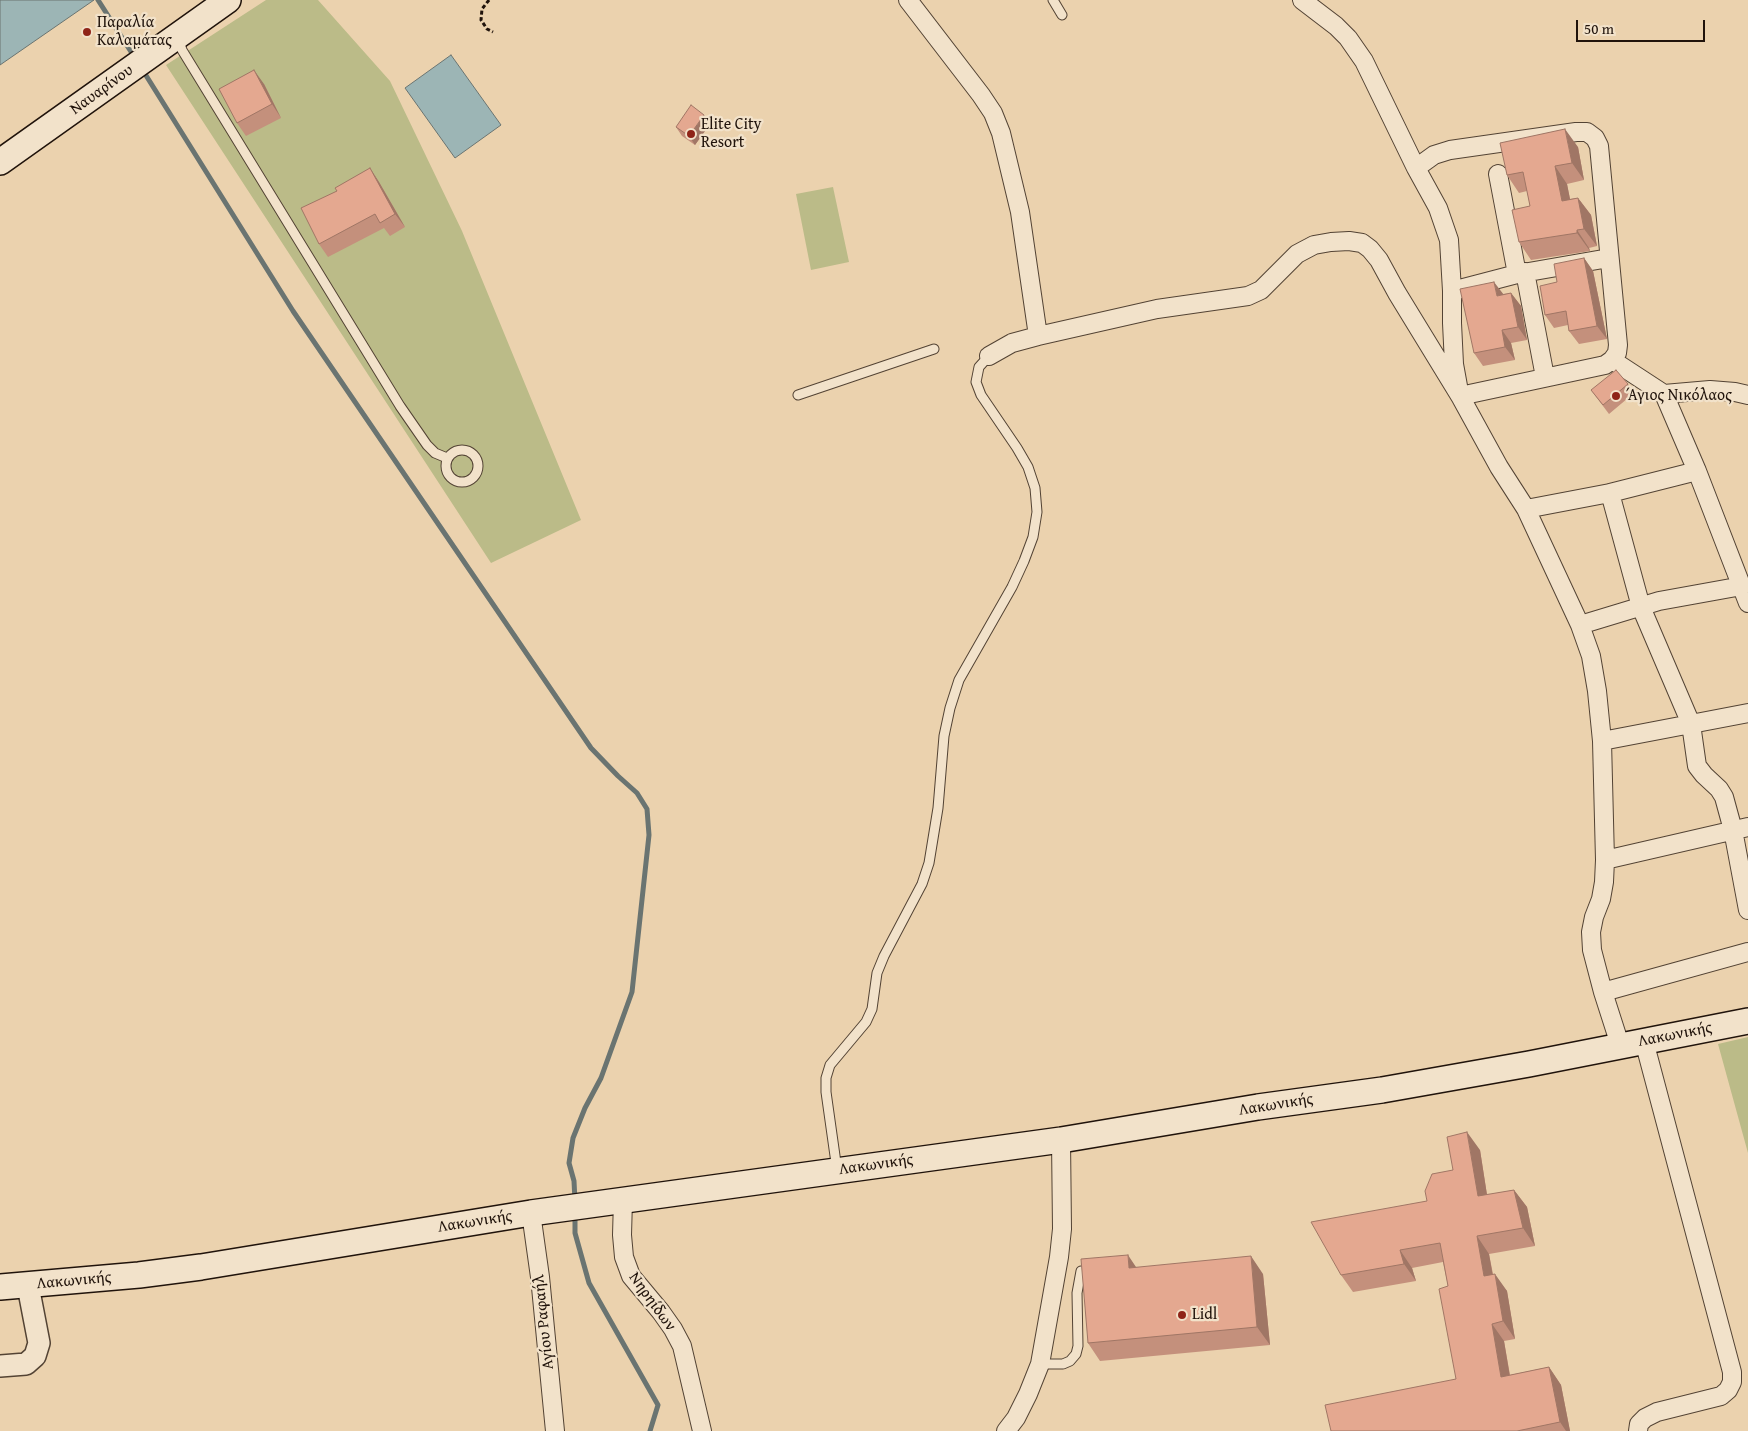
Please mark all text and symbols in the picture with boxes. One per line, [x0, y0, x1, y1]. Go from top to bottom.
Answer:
scale bar [1578, 10, 1707, 42]
place label: Παραλία Καλαμάτας [97, 13, 172, 51]
text: 50 m [1584, 18, 1614, 39]
marker: Παραλία Καλαμάτας [81, 26, 93, 38]
street label: Ναυαρίνου [67, 61, 137, 119]
place label: Elite City Resort [701, 115, 762, 153]
marker: Elite City Resort [685, 128, 697, 140]
place label: Άγιος Νικόλαος [1626, 386, 1732, 406]
marker: Άγιος Νικόλαος [1610, 390, 1622, 402]
street label: Λακωνικής [1636, 1018, 1714, 1052]
street label: Λακωνικής [1237, 1090, 1315, 1120]
street label: Λακωνικής [838, 1150, 914, 1180]
street label: Λακωνικής [436, 1207, 514, 1237]
street label: Λακωνικής [36, 1268, 112, 1294]
street label: Νηρηίδων [624, 1269, 680, 1335]
street label: Αγίου Ραφαήλ [529, 1274, 559, 1370]
place label: Lidl [1192, 1305, 1217, 1325]
marker: Lidl [1176, 1309, 1188, 1321]

